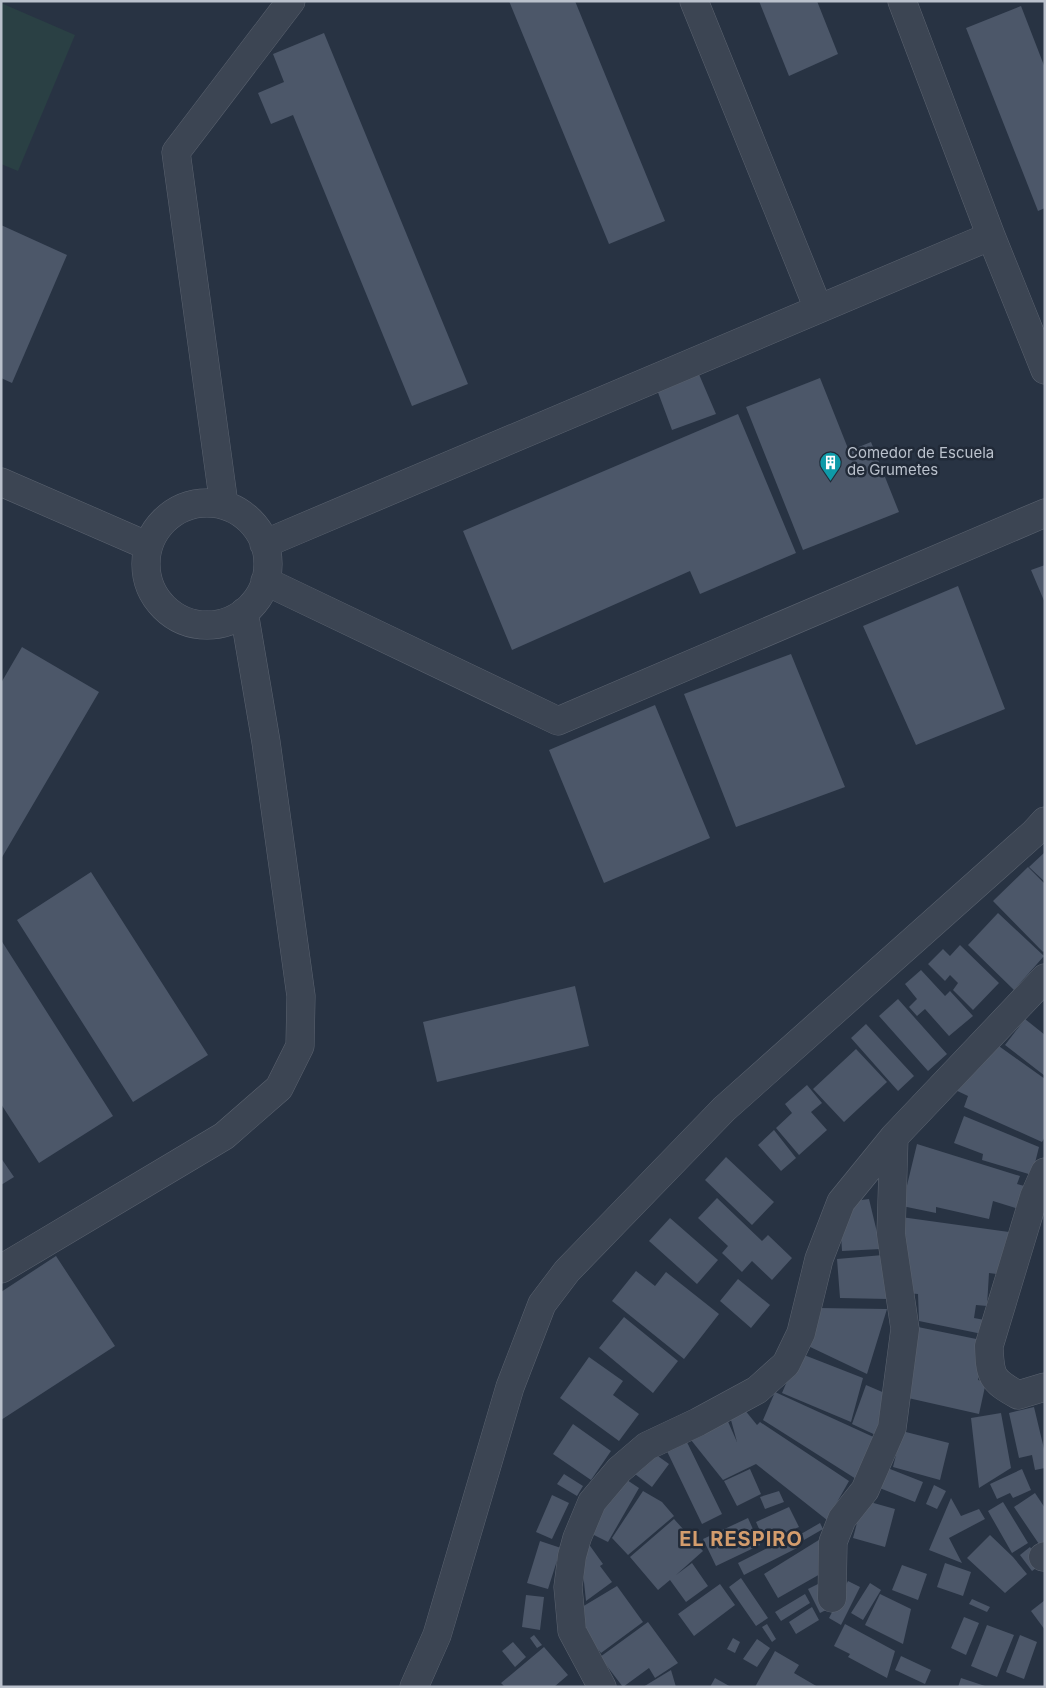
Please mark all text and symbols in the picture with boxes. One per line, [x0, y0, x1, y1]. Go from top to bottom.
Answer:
place label: Comedor de Escuela de Grumetes [847, 443, 994, 479]
building icon: Comedor de Escuela de Grumetes [819, 450, 843, 481]
district label: EL RESPIRO [679, 1527, 803, 1551]

